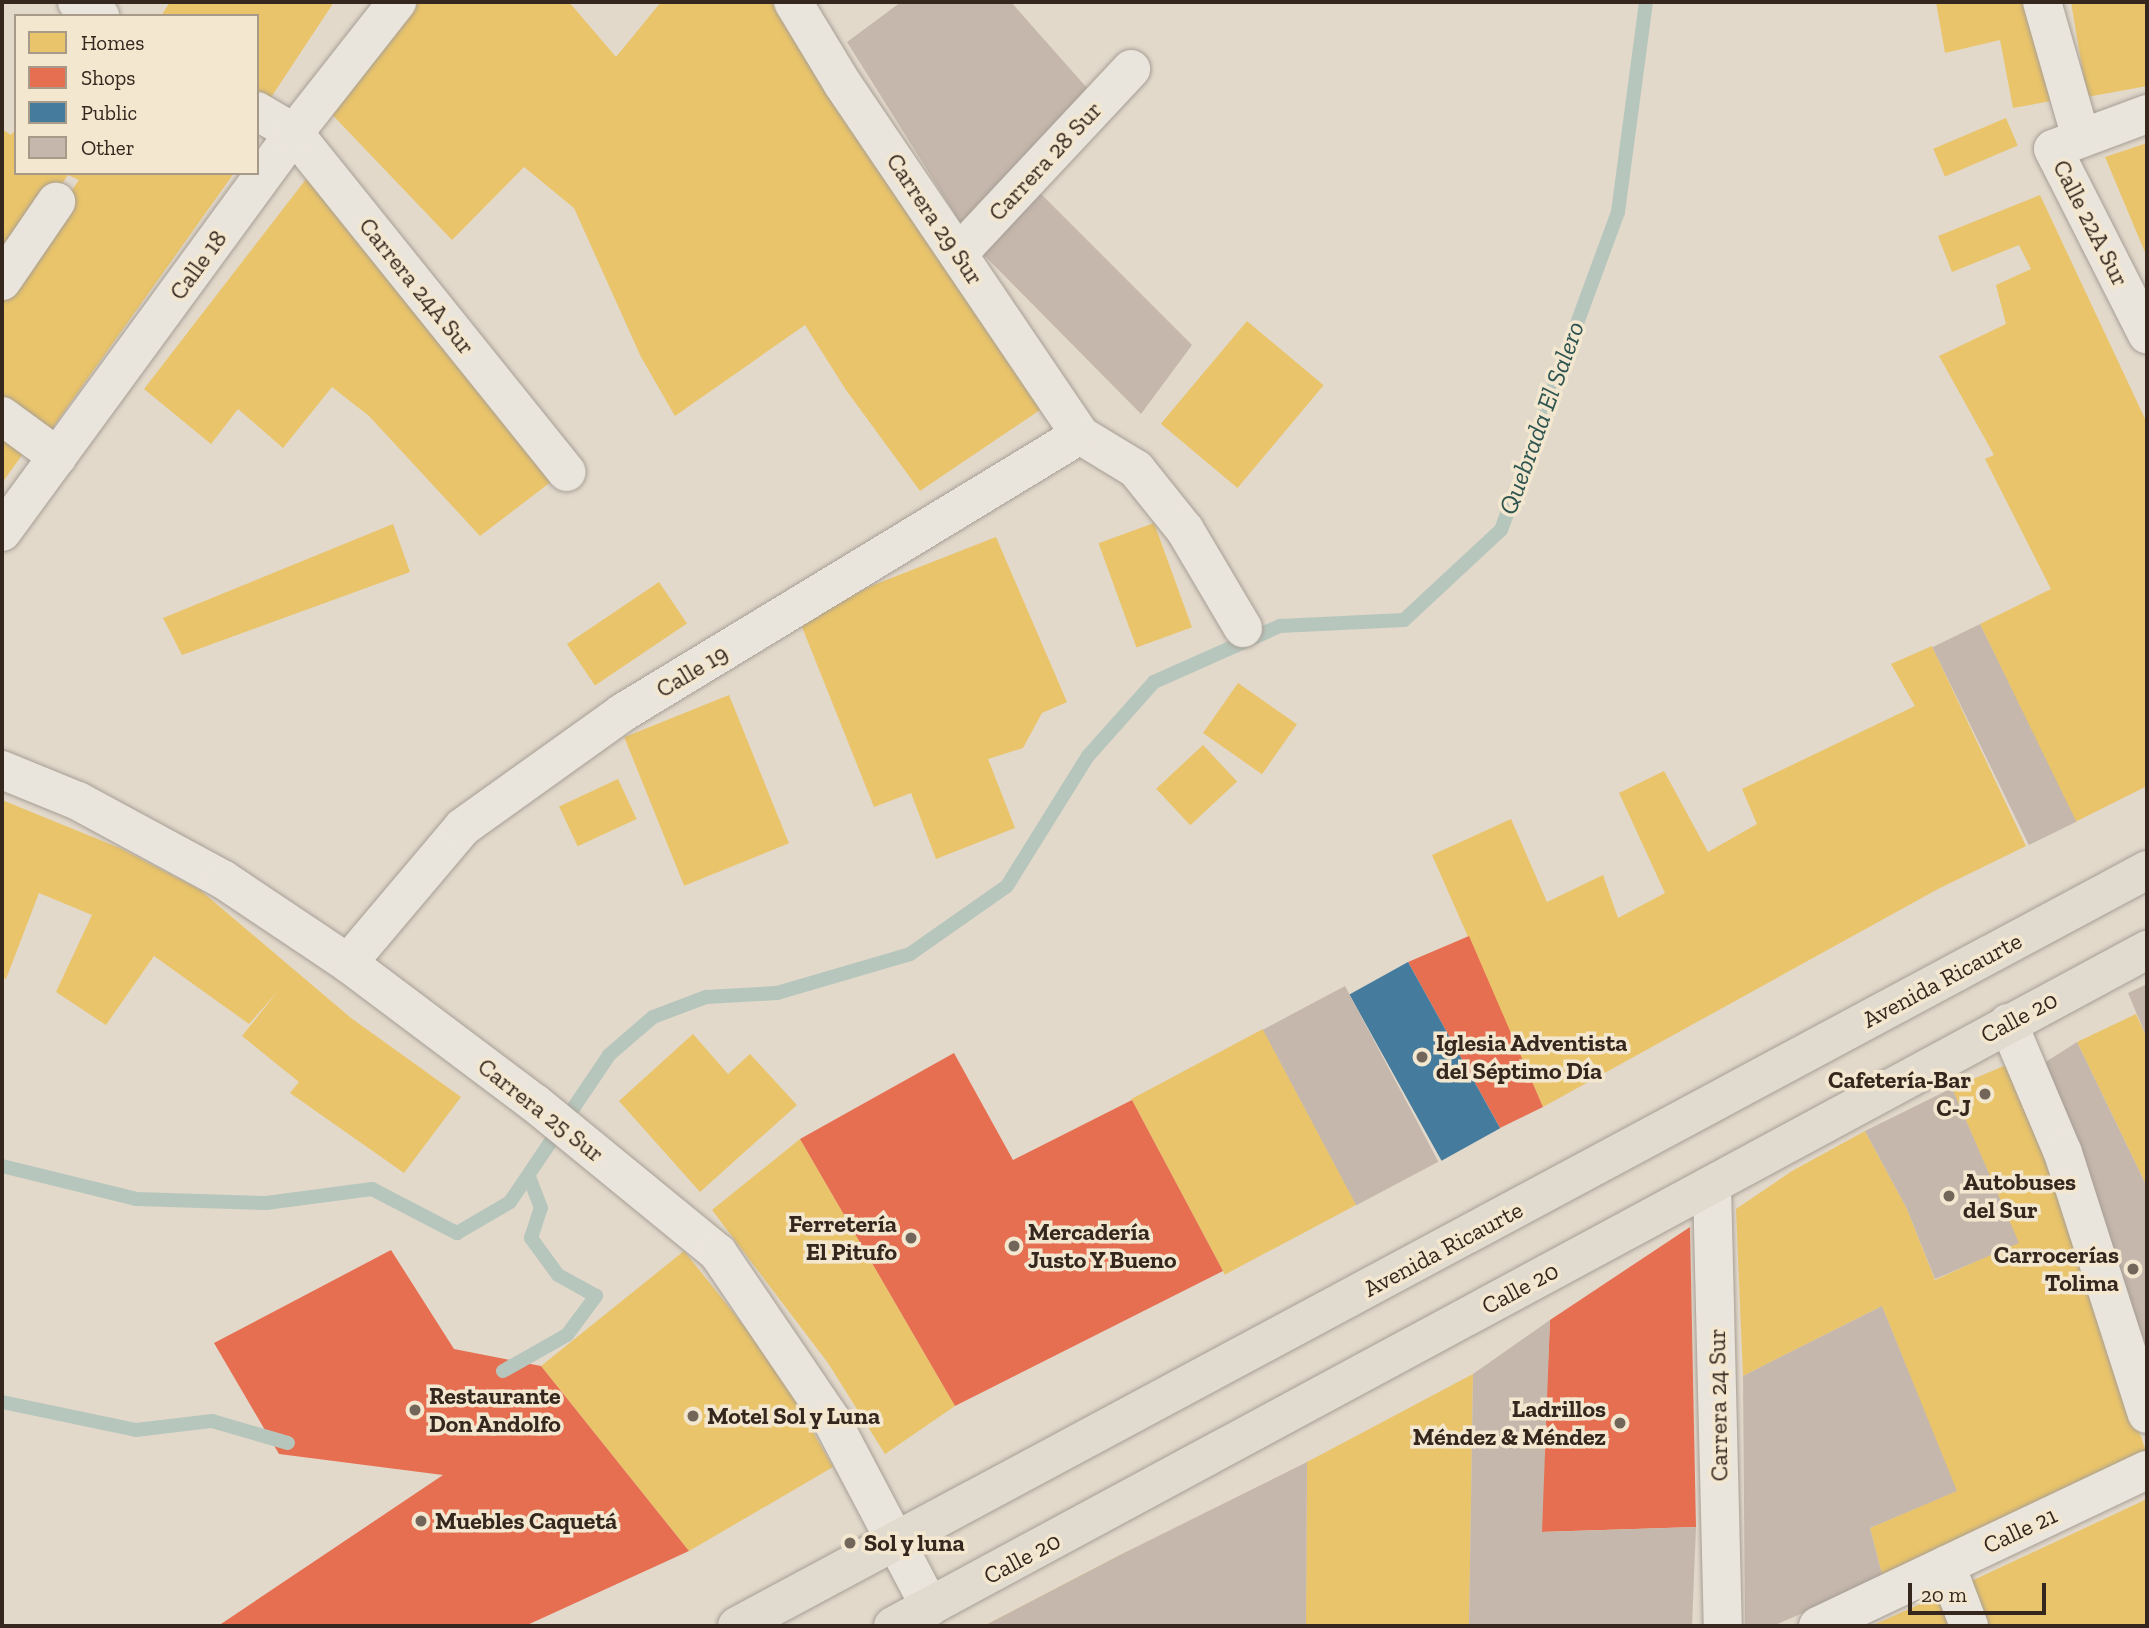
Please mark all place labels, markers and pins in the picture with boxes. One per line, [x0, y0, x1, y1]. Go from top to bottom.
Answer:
place label: Iglesia Adventista del Séptimo Día [1436, 1029, 1628, 1085]
marker: Iglesia Adventista del Séptimo Día [1414, 1049, 1430, 1065]
place label: Cafetería-Bar C-J [1828, 1066, 1971, 1122]
marker: Cafetería-Bar C-J [1977, 1086, 1993, 1102]
place label: Autobuses del Sur [1963, 1168, 2076, 1224]
marker: Autobuses del Sur [1941, 1188, 1957, 1204]
place label: Ferretería El Pitufo [788, 1210, 897, 1266]
place label: Mercadería Justo Y Bueno [1028, 1218, 1178, 1274]
marker: Ferretería El Pitufo [903, 1230, 919, 1246]
marker: Mercadería Justo Y Bueno [1006, 1238, 1022, 1254]
place label: Carrocerías Tolima [1994, 1241, 2119, 1297]
marker: Carrocerías Tolima [2125, 1261, 2141, 1277]
place label: Restaurante Don Andolfo [429, 1382, 561, 1438]
place label: Ladrillos Méndez & Méndez [1413, 1395, 1606, 1451]
marker: Restaurante Don Andolfo [407, 1402, 423, 1418]
place label: Motel Sol y Luna [707, 1402, 881, 1430]
marker: Motel Sol y Luna [685, 1408, 701, 1424]
marker: Ladrillos Méndez & Méndez [1612, 1415, 1628, 1431]
place label: Muebles Caquetá [435, 1507, 617, 1535]
marker: Muebles Caquetá [413, 1513, 429, 1529]
place label: Sol y luna [864, 1529, 966, 1557]
marker: Sol y luna [842, 1535, 858, 1551]

